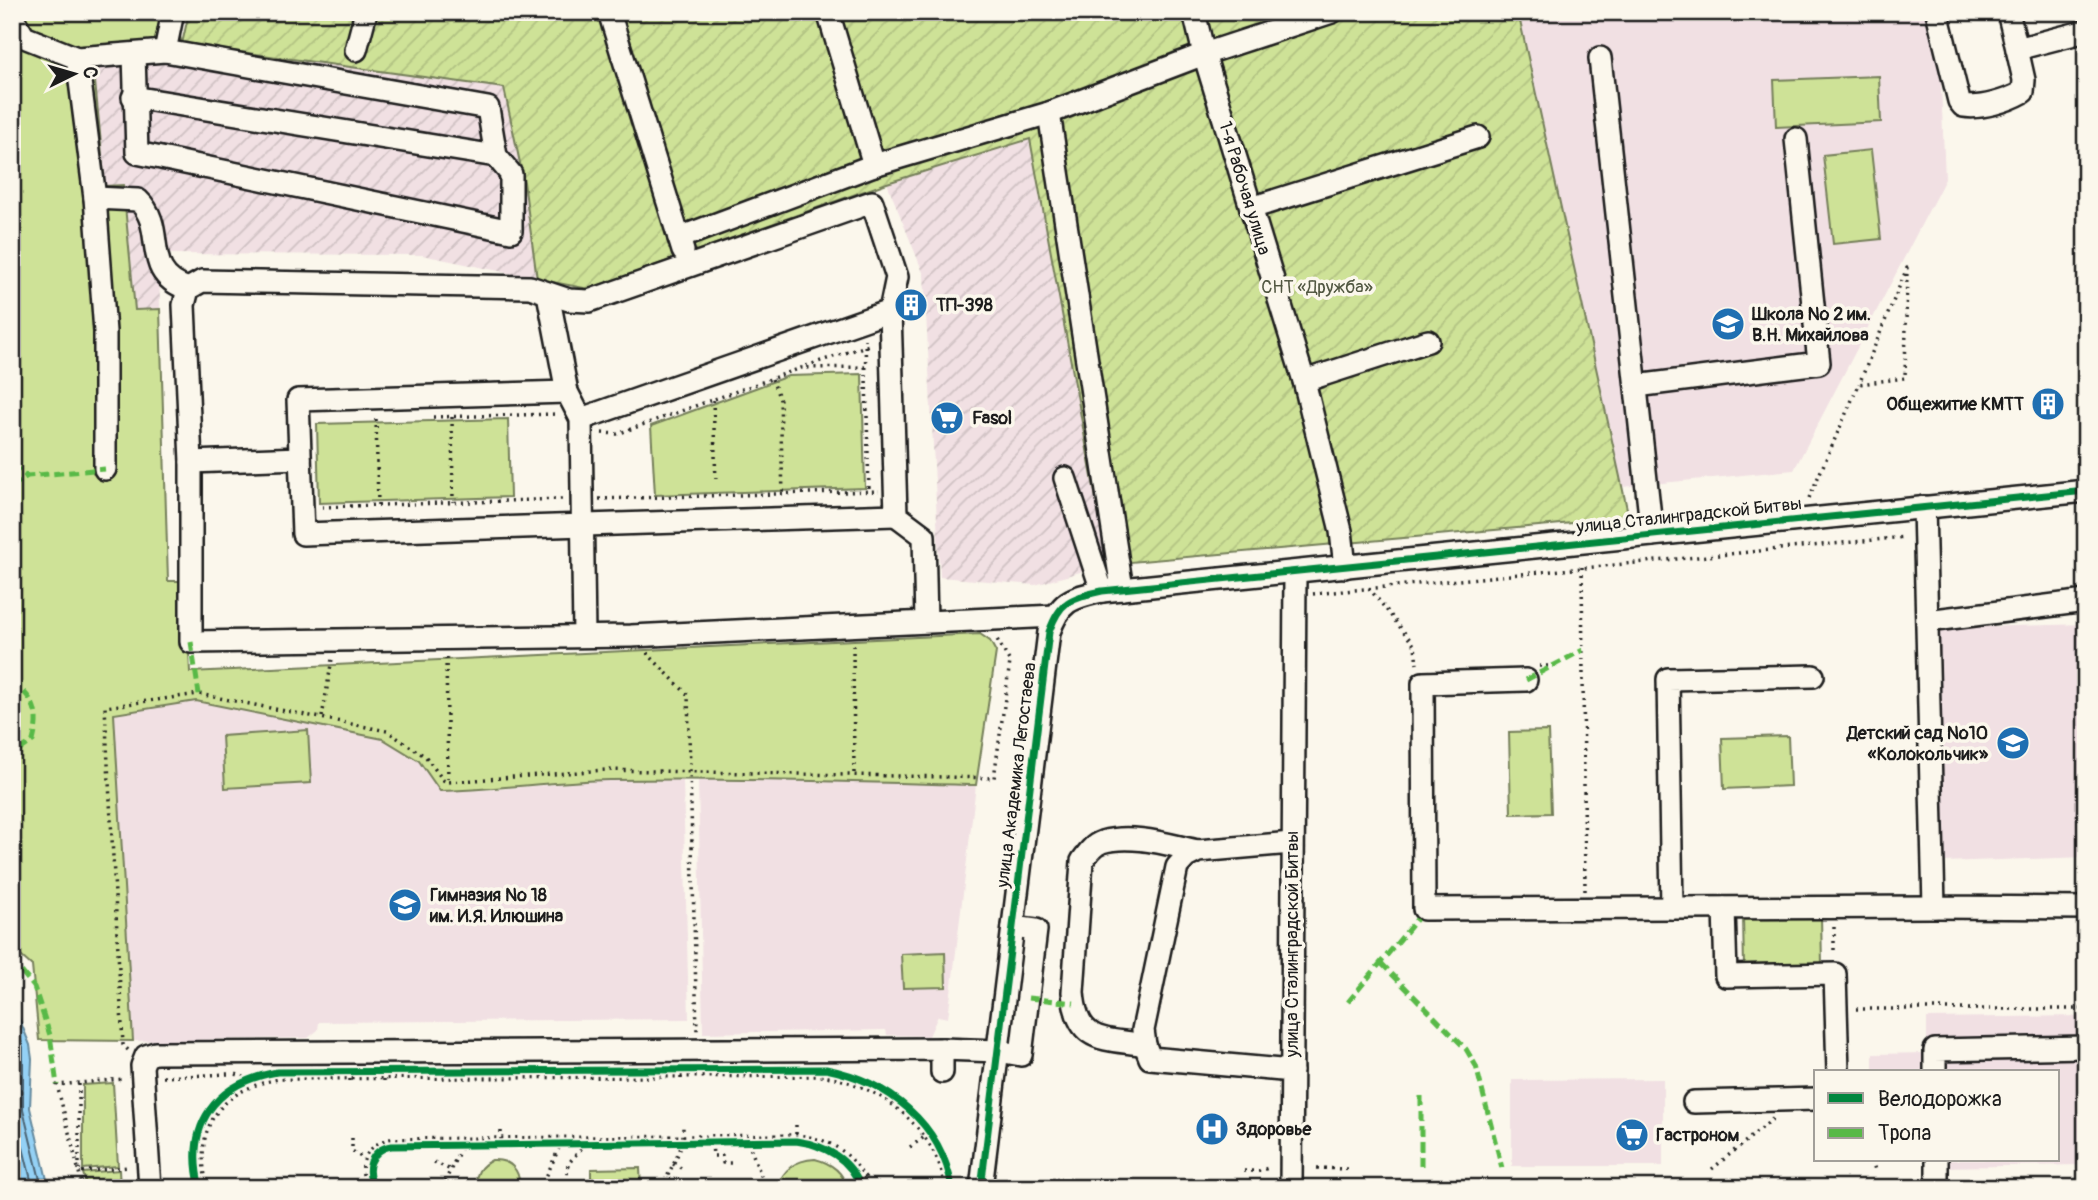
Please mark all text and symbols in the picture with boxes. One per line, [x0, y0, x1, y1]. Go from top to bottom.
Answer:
north arrow [38, 38, 108, 108]
text: С [77, 66, 102, 80]
street label: 1-я Рабочая улица [1213, 119, 1276, 258]
park label: СНТ «Дружба» [1261, 276, 1373, 299]
building icon: ТП-398 [892, 286, 930, 324]
place label: ТП-398 [935, 294, 993, 317]
place label: Школа № 2 им. В.Н. Михайлова [1751, 303, 1871, 347]
school or university icon: Школа № 2 им. В.Н. Михайлова [1709, 305, 1747, 343]
building icon: Общежитие КМТТ [2029, 385, 2067, 423]
place label: Общежитие КМТТ [1886, 393, 2024, 416]
supermarket icon: Fasol [928, 399, 966, 437]
place label: Fasol [972, 407, 1012, 430]
street label: улица Сталинградской Битвы [1574, 492, 1803, 539]
street label: улица Академика Легостаева [991, 661, 1042, 890]
place label: Детский сад №10 «Колокольчик» [1846, 722, 1989, 766]
school or university icon: Детский сад №10 «Колокольчик» [1994, 724, 2032, 762]
street label: улица Сталинградской Битвы [1281, 831, 1304, 1058]
place label: Гимназия № 18 им. И.Я. Илюшина [429, 884, 564, 928]
school or university icon: Гимназия № 18 им. И.Я. Илюшина [386, 886, 424, 924]
legend [1814, 1070, 2060, 1162]
text: Велодорожка [1878, 1086, 2002, 1113]
hospital icon: Здоровье [1193, 1110, 1231, 1148]
supermarket icon: Гастроном [1613, 1116, 1651, 1154]
place label: Здоровье [1236, 1118, 1313, 1141]
text: Тропа [1878, 1120, 1931, 1147]
place label: Гастроном [1656, 1124, 1740, 1147]

